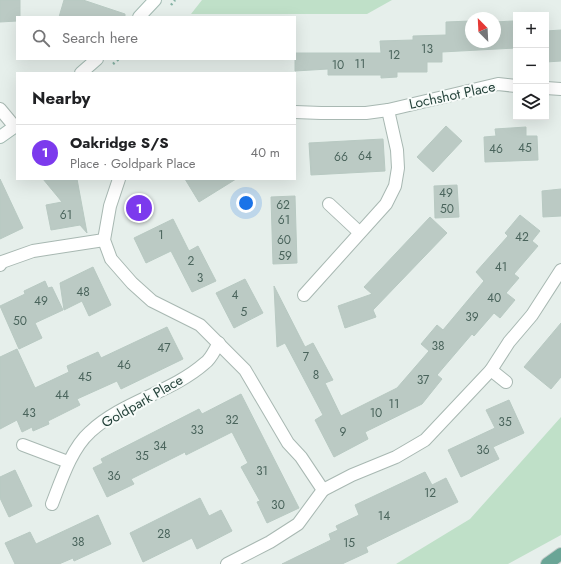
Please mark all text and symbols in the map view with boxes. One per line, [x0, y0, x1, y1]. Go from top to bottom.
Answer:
north arrow [465, 12, 501, 48]
map controls [513, 12, 549, 120]
button: + [513, 12, 549, 48]
search box [16, 16, 296, 60]
icon: search [30, 27, 52, 49]
text: Search here [62, 27, 138, 49]
house number: 13 [421, 40, 433, 58]
house number: 12 [388, 46, 400, 64]
button: − [513, 48, 549, 84]
house number: 11 [355, 55, 365, 73]
house number: 10 [332, 56, 344, 74]
street label: Lochshot Place [407, 76, 497, 114]
button: layers [513, 84, 549, 120]
text: Nearby [32, 86, 90, 110]
text: Oakridge S/S [70, 132, 169, 154]
house number: 45 [518, 139, 532, 157]
house number: 46 [489, 140, 503, 158]
text: 1 [42, 143, 48, 162]
text: 40 m [251, 143, 280, 162]
house number: 64 [358, 147, 372, 165]
house number: 66 [334, 148, 348, 166]
text: Place · Goldpark Place [70, 154, 196, 173]
house number: 49 [439, 184, 453, 202]
pin: 1 [126, 193, 152, 223]
your location [236, 193, 256, 213]
house number: 62 [276, 196, 290, 214]
house number: 50 [440, 200, 454, 218]
house number: 61 [60, 206, 72, 224]
house number: 61 [278, 211, 290, 229]
house number: 1 [158, 226, 164, 244]
house number: 42 [515, 228, 529, 246]
house number: 60 [277, 231, 291, 249]
house number: 59 [278, 247, 292, 265]
house number: 2 [188, 252, 195, 270]
house number: 41 [495, 258, 507, 276]
house number: 3 [197, 269, 204, 287]
house number: 48 [76, 283, 90, 301]
house number: 4 [232, 286, 239, 304]
house number: 40 [487, 289, 501, 307]
house number: 49 [34, 292, 48, 310]
house number: 5 [241, 303, 248, 321]
house number: 39 [465, 308, 479, 326]
house number: 50 [13, 312, 27, 330]
house number: 38 [431, 337, 445, 355]
house number: 47 [157, 339, 171, 357]
house number: 7 [303, 348, 310, 366]
house number: 46 [117, 356, 131, 374]
house number: 8 [313, 366, 319, 384]
house number: 45 [78, 368, 92, 386]
street label: Goldpark Place [98, 370, 186, 432]
house number: 37 [417, 371, 430, 389]
house number: 44 [55, 386, 69, 404]
house number: 11 [389, 395, 399, 413]
house number: 43 [22, 404, 36, 422]
house number: 10 [370, 404, 382, 422]
house number: 32 [225, 411, 239, 429]
house number: 35 [498, 413, 512, 431]
house number: 33 [190, 421, 204, 439]
house number: 9 [340, 423, 347, 441]
house number: 34 [153, 437, 167, 455]
house number: 36 [476, 441, 490, 459]
house number: 35 [135, 447, 149, 465]
house number: 31 [256, 462, 268, 480]
house number: 36 [107, 467, 121, 485]
house number: 12 [424, 484, 436, 502]
house number: 30 [271, 496, 285, 514]
house number: 14 [378, 507, 390, 525]
house number: 28 [157, 525, 171, 543]
house number: 38 [71, 533, 85, 551]
house number: 15 [343, 534, 355, 552]

